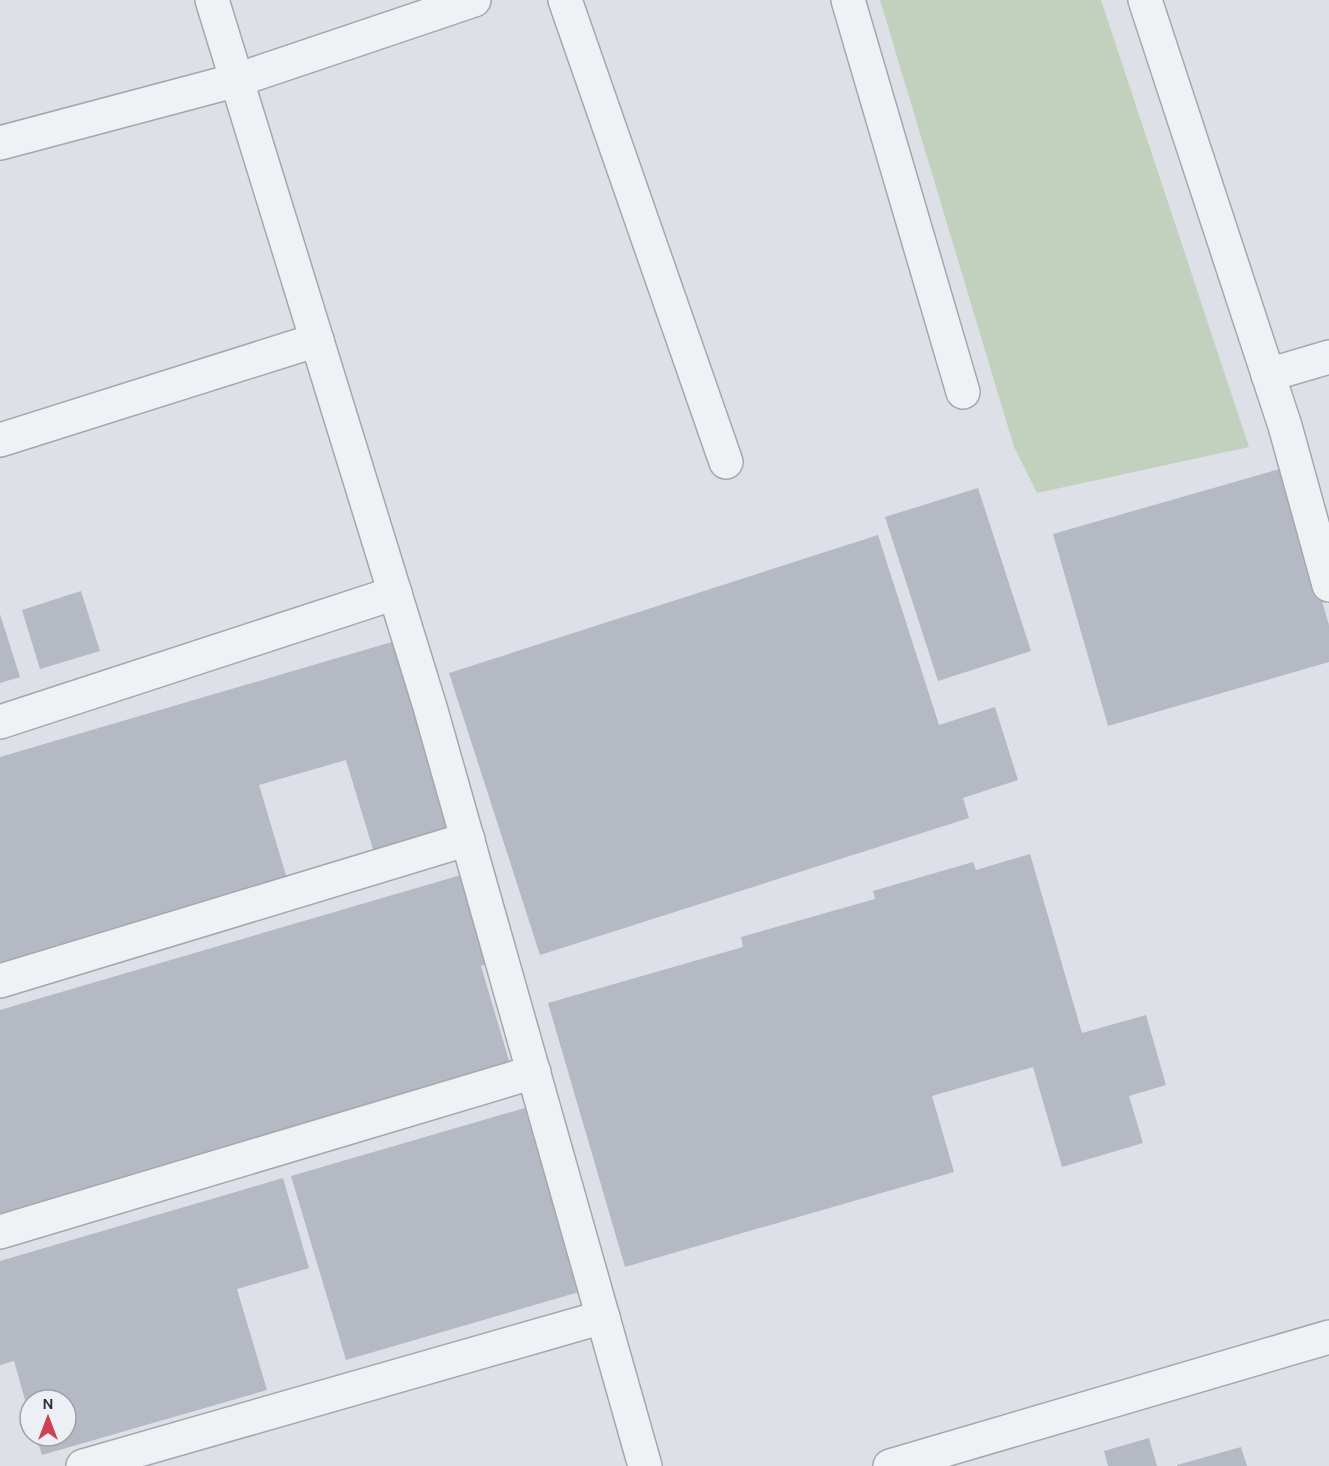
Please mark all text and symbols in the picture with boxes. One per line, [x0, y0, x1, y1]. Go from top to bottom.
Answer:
north arrow [18, 1388, 78, 1448]
text: N [42, 1394, 54, 1413]

